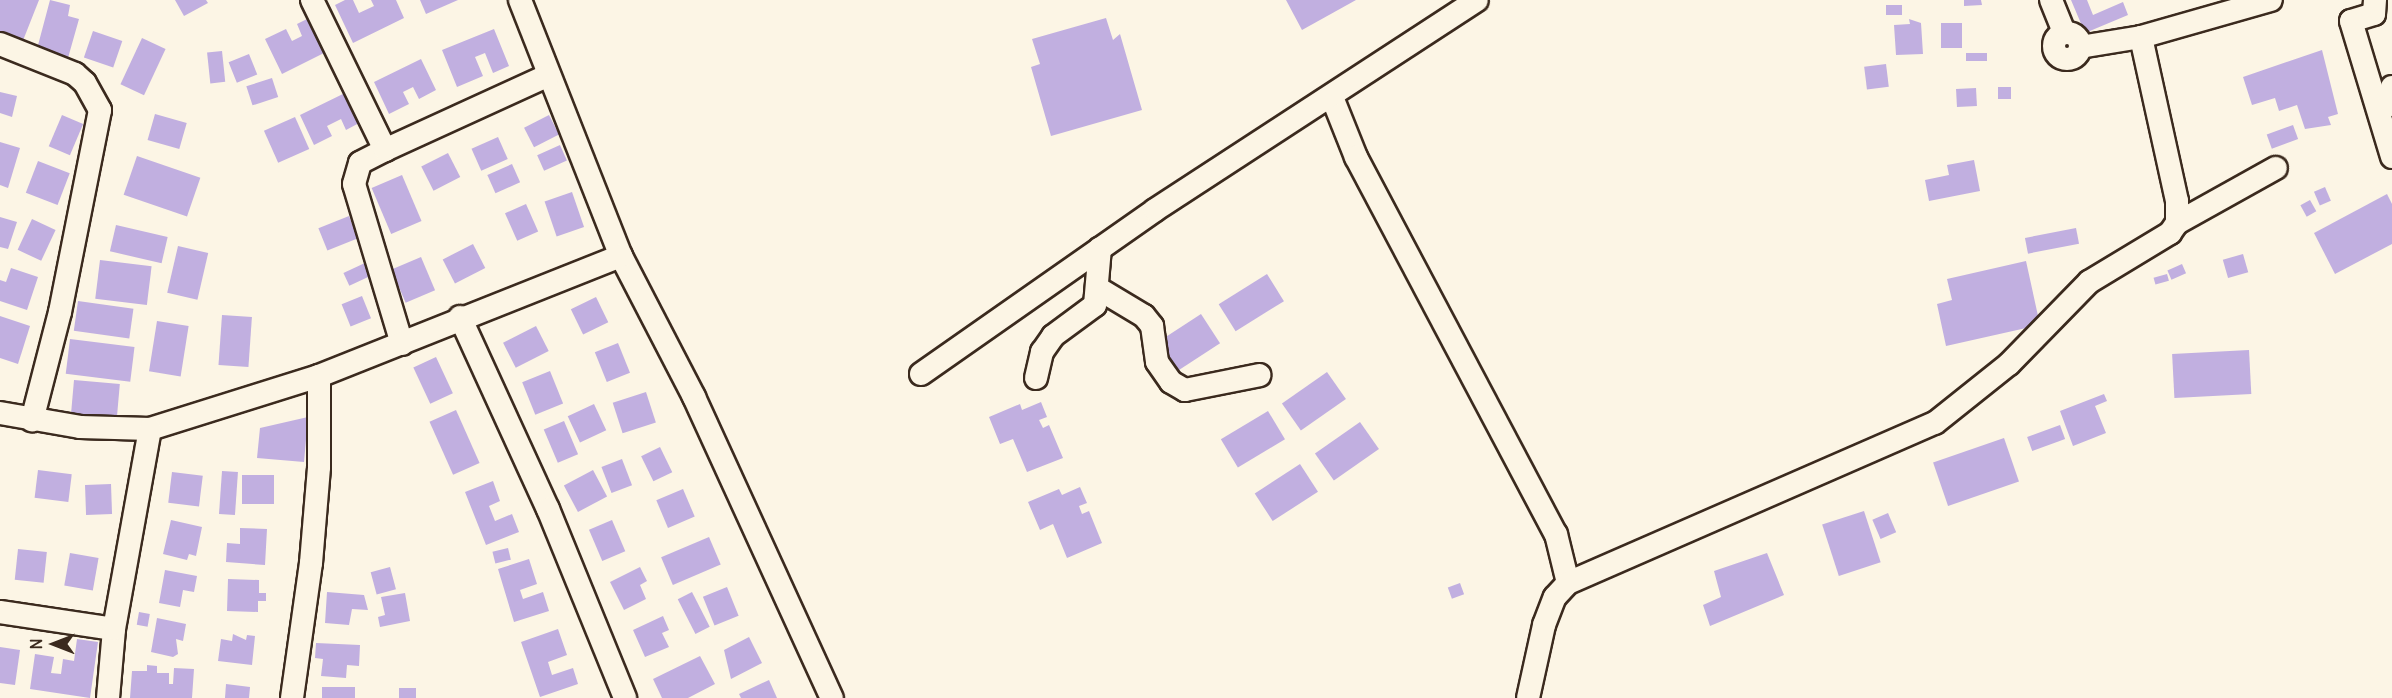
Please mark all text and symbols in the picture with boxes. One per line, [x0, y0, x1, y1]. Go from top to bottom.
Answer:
north arrow [24, 614, 84, 674]
text: N [26, 638, 46, 650]

